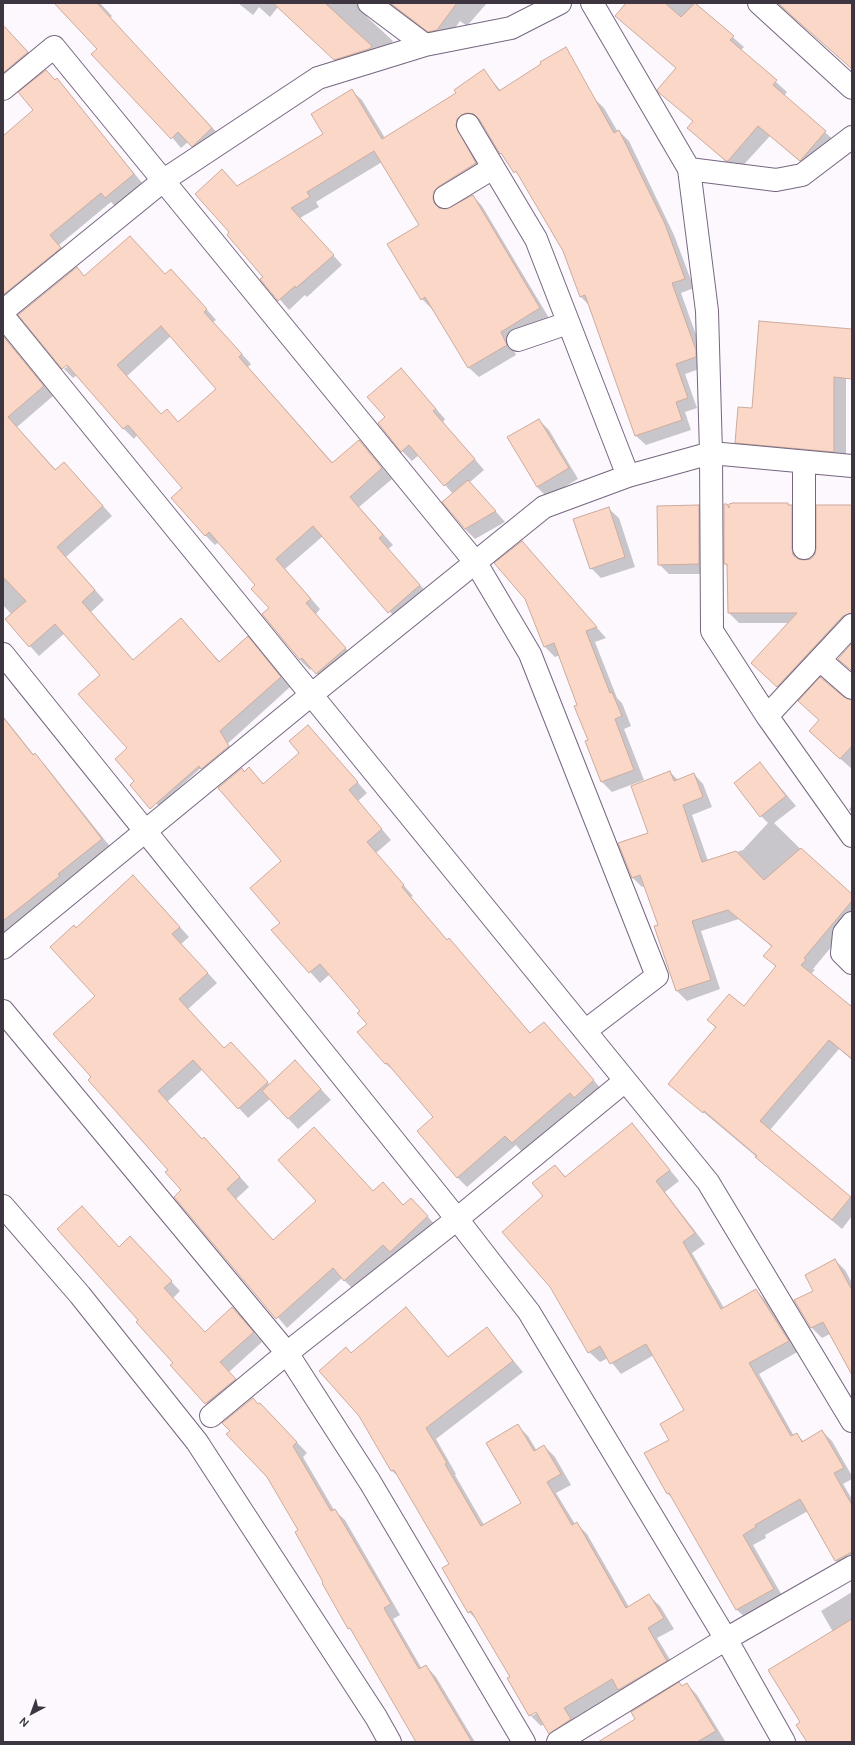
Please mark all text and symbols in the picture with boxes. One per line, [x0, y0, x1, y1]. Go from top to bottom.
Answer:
north arrow [12, 1693, 52, 1733]
text: N [16, 1714, 32, 1731]

